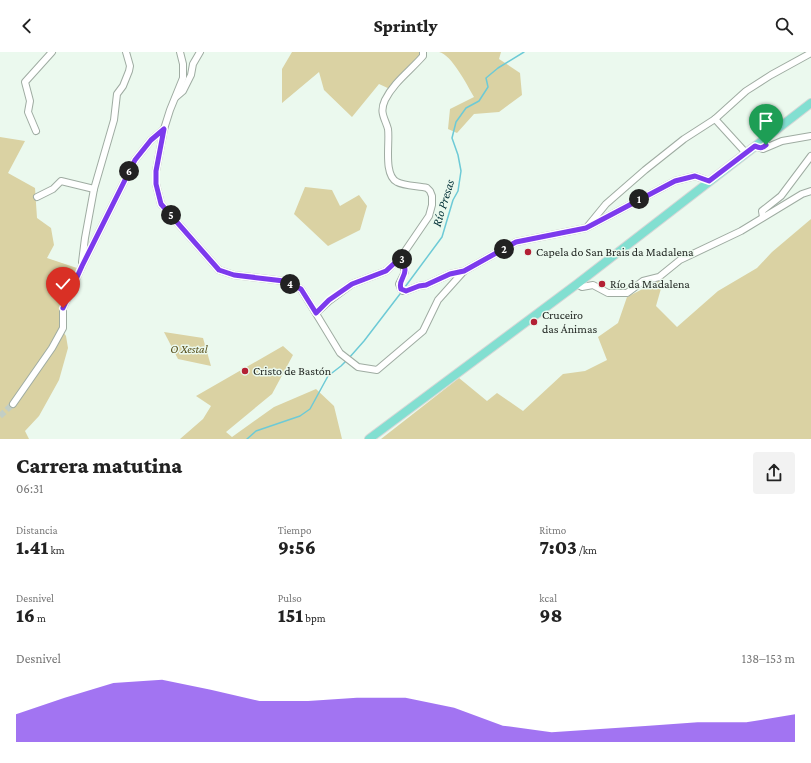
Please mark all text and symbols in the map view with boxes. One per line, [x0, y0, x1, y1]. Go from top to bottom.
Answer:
icon: back [16, 15, 38, 37]
icon: search [773, 15, 795, 37]
text: Sprintly [374, 16, 437, 36]
pin [749, 104, 783, 145]
icon: arrive [755, 110, 777, 132]
pin: 6 [119, 161, 139, 181]
text: 6 [126, 165, 132, 177]
water label: Río Presas [429, 178, 457, 228]
pin: 1 [629, 189, 649, 209]
text: 1 [637, 193, 641, 205]
pin: 5 [161, 205, 181, 225]
text: 5 [168, 209, 174, 221]
pin: 2 [494, 239, 514, 259]
text: 2 [501, 243, 507, 255]
place label: Capela do San Brais da Madalena [536, 245, 694, 259]
marker: Capela do San Brais da Madalena [523, 247, 533, 257]
pin: 3 [392, 249, 412, 269]
text: 3 [399, 253, 405, 265]
pin [46, 267, 80, 308]
icon: check [52, 273, 74, 295]
pin: 4 [280, 274, 300, 294]
place label: Río da Madalena [610, 277, 690, 291]
text: 4 [287, 278, 293, 290]
marker: Río da Madalena [597, 279, 607, 289]
place label: Cruceiro das Ánimas [542, 308, 597, 336]
marker: Cruceiro das Ánimas [529, 317, 539, 327]
park label: O Xestal [170, 342, 209, 356]
place label: Cristo de Bastón [253, 364, 332, 378]
marker: Cristo de Bastón [240, 366, 250, 376]
button: share [753, 452, 795, 494]
text: Carrera matutina [16, 453, 182, 478]
text: 06:31 [16, 481, 43, 496]
text: Distancia [16, 524, 58, 536]
text: Tiempo [278, 524, 311, 536]
text: Ritmo [539, 524, 566, 536]
text: 1.41 [16, 536, 48, 558]
text: 9:56 [278, 536, 316, 558]
text: 7:03 [539, 536, 577, 558]
text: km [48, 544, 64, 556]
text: /km [577, 544, 597, 556]
text: Desnivel [16, 592, 54, 604]
text: Pulso [278, 592, 302, 604]
text: kcal [539, 592, 557, 604]
text: 16 [16, 604, 35, 626]
text: 151 [278, 604, 303, 626]
text: 98 [539, 604, 563, 626]
text: m [35, 612, 46, 624]
text: bpm [303, 612, 326, 624]
text: Desnivel [16, 651, 61, 666]
text: 138–153 m [742, 651, 795, 666]

